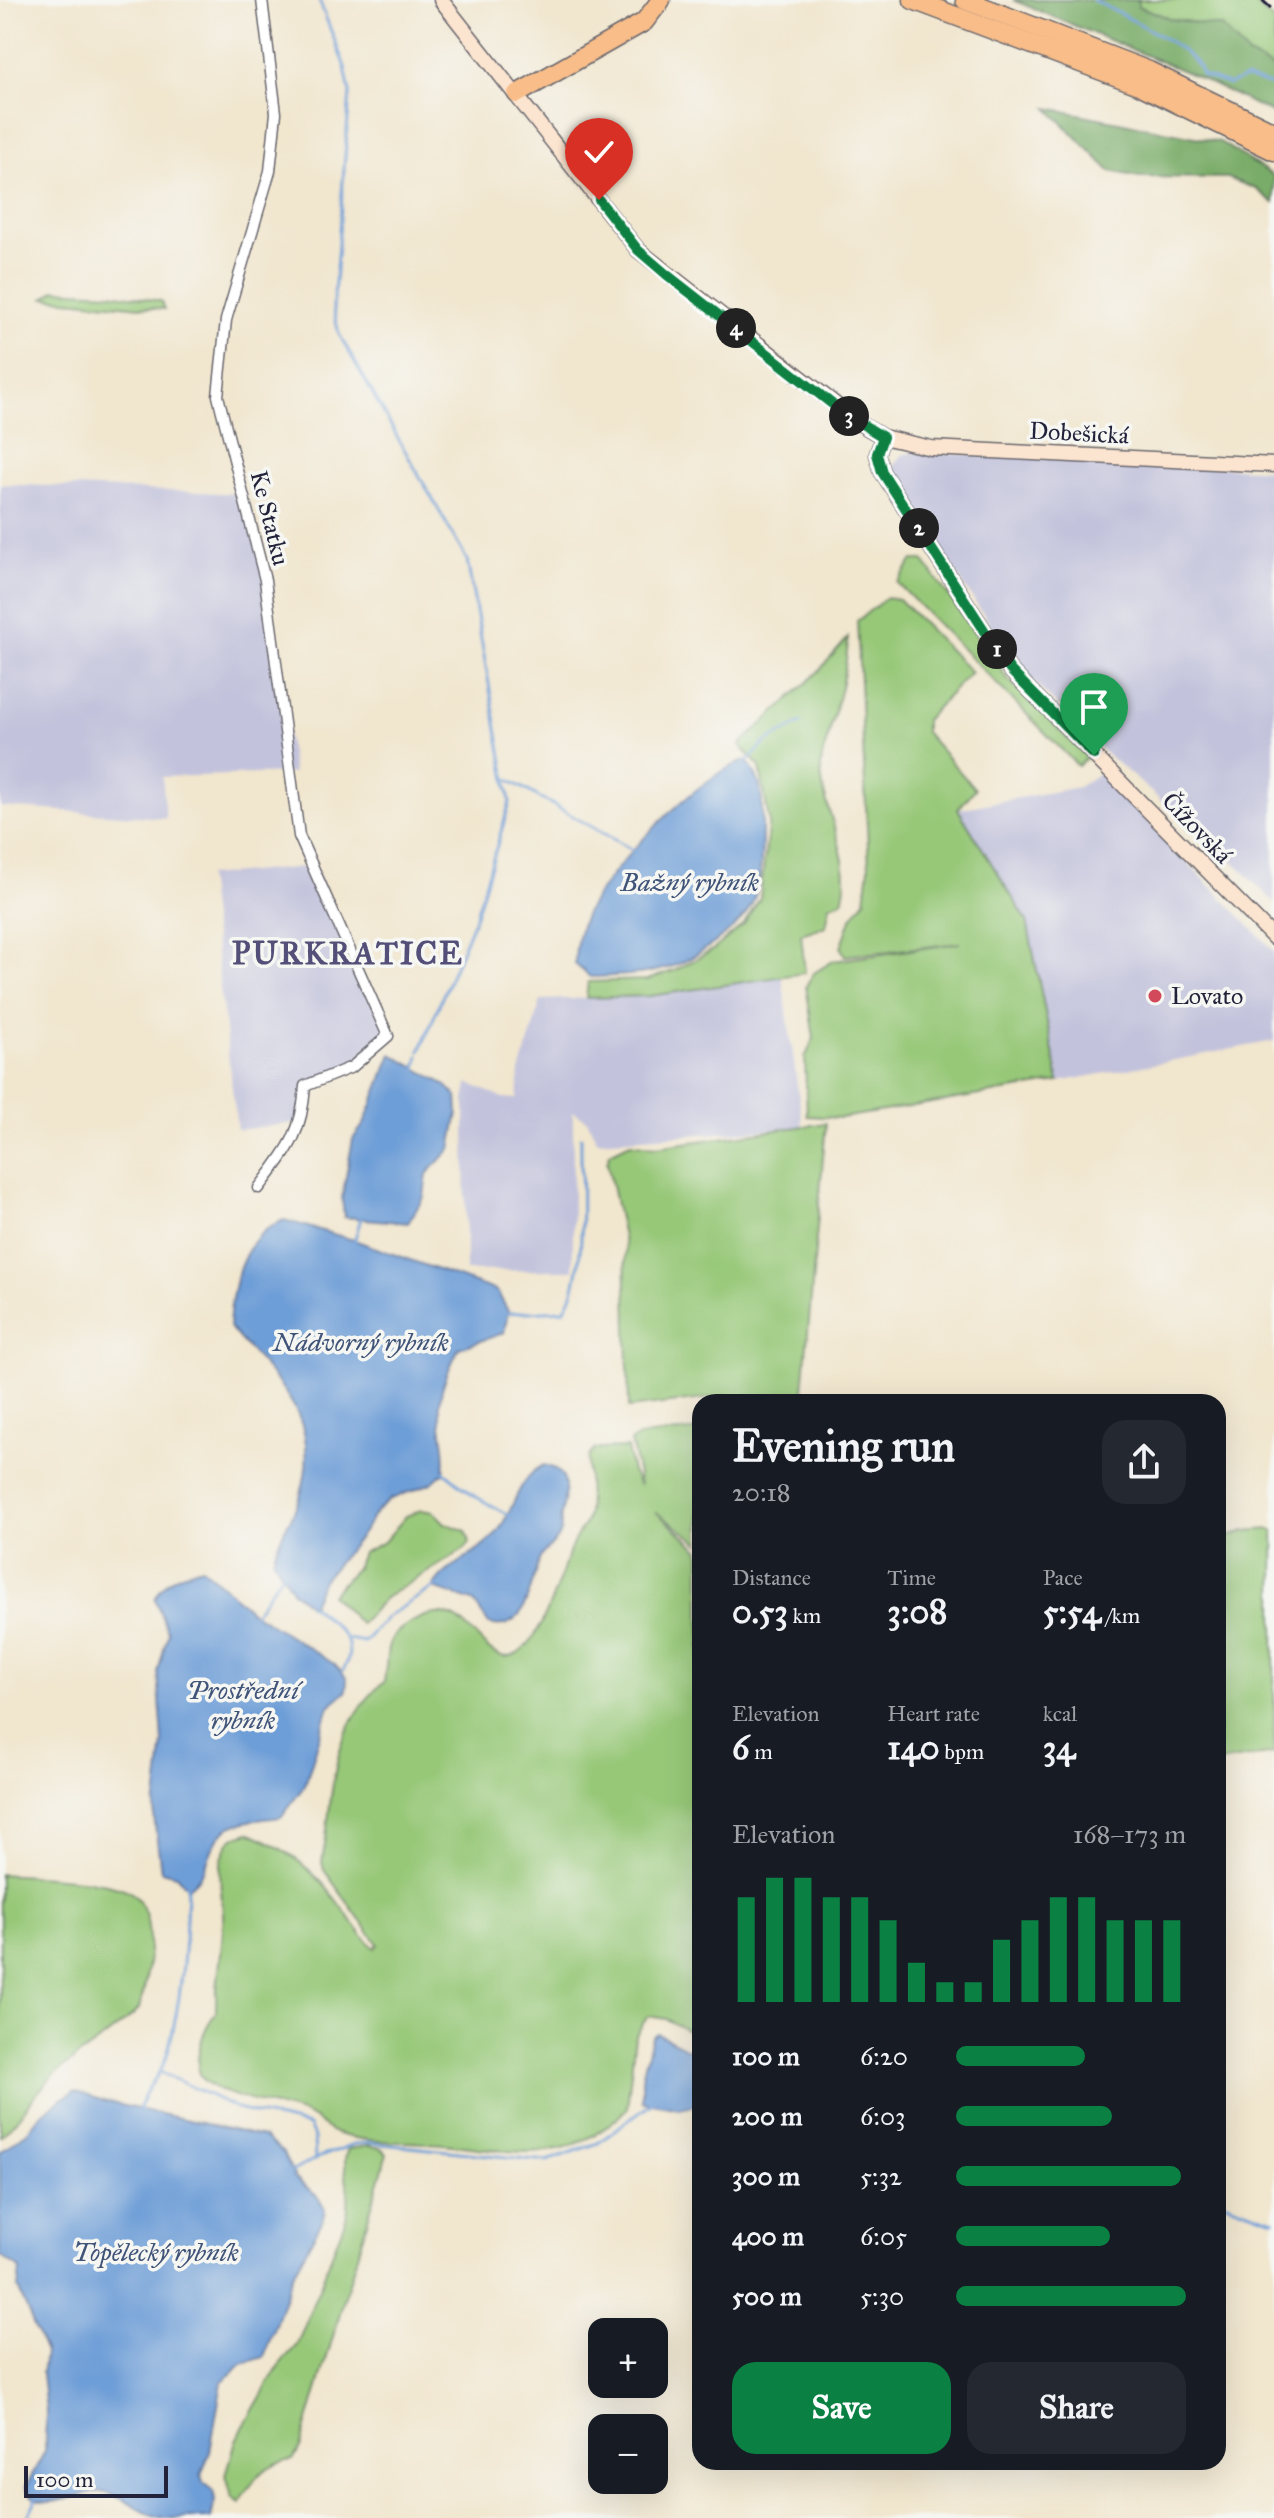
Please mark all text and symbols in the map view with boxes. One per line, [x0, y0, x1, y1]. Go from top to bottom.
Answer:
pin [565, 118, 633, 200]
icon: check [577, 130, 621, 174]
pin: 4 [716, 308, 756, 348]
text: 4 [730, 314, 742, 341]
pin: 3 [829, 396, 869, 436]
text: 3 [845, 402, 853, 429]
street label: Dobešická [1029, 415, 1130, 451]
street label: Ke Statku [244, 467, 296, 569]
pin: 2 [899, 508, 939, 548]
text: 2 [914, 514, 924, 541]
pin: 1 [977, 629, 1017, 669]
text: 1 [993, 635, 1001, 662]
pin [1060, 673, 1128, 755]
icon: arrive [1072, 685, 1116, 729]
street label: Čížovská [1156, 786, 1239, 871]
water label: Bažný rybník [620, 866, 760, 898]
district label: PURKRATICE [232, 934, 464, 973]
place label: Lovato [1171, 981, 1243, 1011]
marker: Lovato [1146, 987, 1164, 1005]
water label: Nádvorný rybník [271, 1326, 449, 1358]
text: Evening run [732, 1419, 955, 1473]
button: share [1102, 1420, 1186, 1504]
text: 20:18 [732, 1476, 791, 1508]
text: Distance [732, 1564, 811, 1591]
text: Time [887, 1564, 936, 1591]
text: Pace [1043, 1564, 1083, 1591]
text: 0.53 [732, 1591, 788, 1632]
text: 3:08 [887, 1591, 947, 1632]
text: 5:54 [1043, 1591, 1101, 1632]
text: km [788, 1602, 821, 1629]
text: /km [1101, 1602, 1140, 1629]
water label: Prostřední rybník [187, 1674, 304, 1736]
text: Elevation [732, 1700, 819, 1727]
text: Heart rate [887, 1700, 980, 1727]
text: kcal [1043, 1700, 1077, 1727]
text: 6 [732, 1727, 749, 1768]
text: 140 [887, 1727, 940, 1768]
text: 34 [1043, 1727, 1075, 1768]
text: m [749, 1738, 773, 1765]
text: bpm [940, 1738, 984, 1765]
text: Elevation [732, 1818, 835, 1850]
text: 168–173 m [1073, 1818, 1186, 1850]
text: 100 m [732, 2040, 800, 2072]
text: 6:20 [860, 2040, 908, 2072]
text: 200 m [732, 2100, 803, 2132]
text: 6:03 [860, 2100, 905, 2132]
text: 300 m [732, 2160, 800, 2192]
text: 5:32 [860, 2160, 902, 2192]
text: 400 m [732, 2220, 804, 2252]
text: 6:05 [860, 2220, 907, 2252]
water label: Topělecký rybník [73, 2236, 239, 2269]
text: 500 m [732, 2280, 802, 2312]
text: 5:30 [860, 2280, 904, 2312]
map controls [588, 2318, 668, 2494]
button: + [588, 2318, 668, 2398]
button: Save [732, 2362, 951, 2454]
button: Share [967, 2362, 1186, 2454]
button: − [588, 2414, 668, 2494]
scale bar [24, 2462, 168, 2498]
text: 100 m [36, 2466, 93, 2493]

